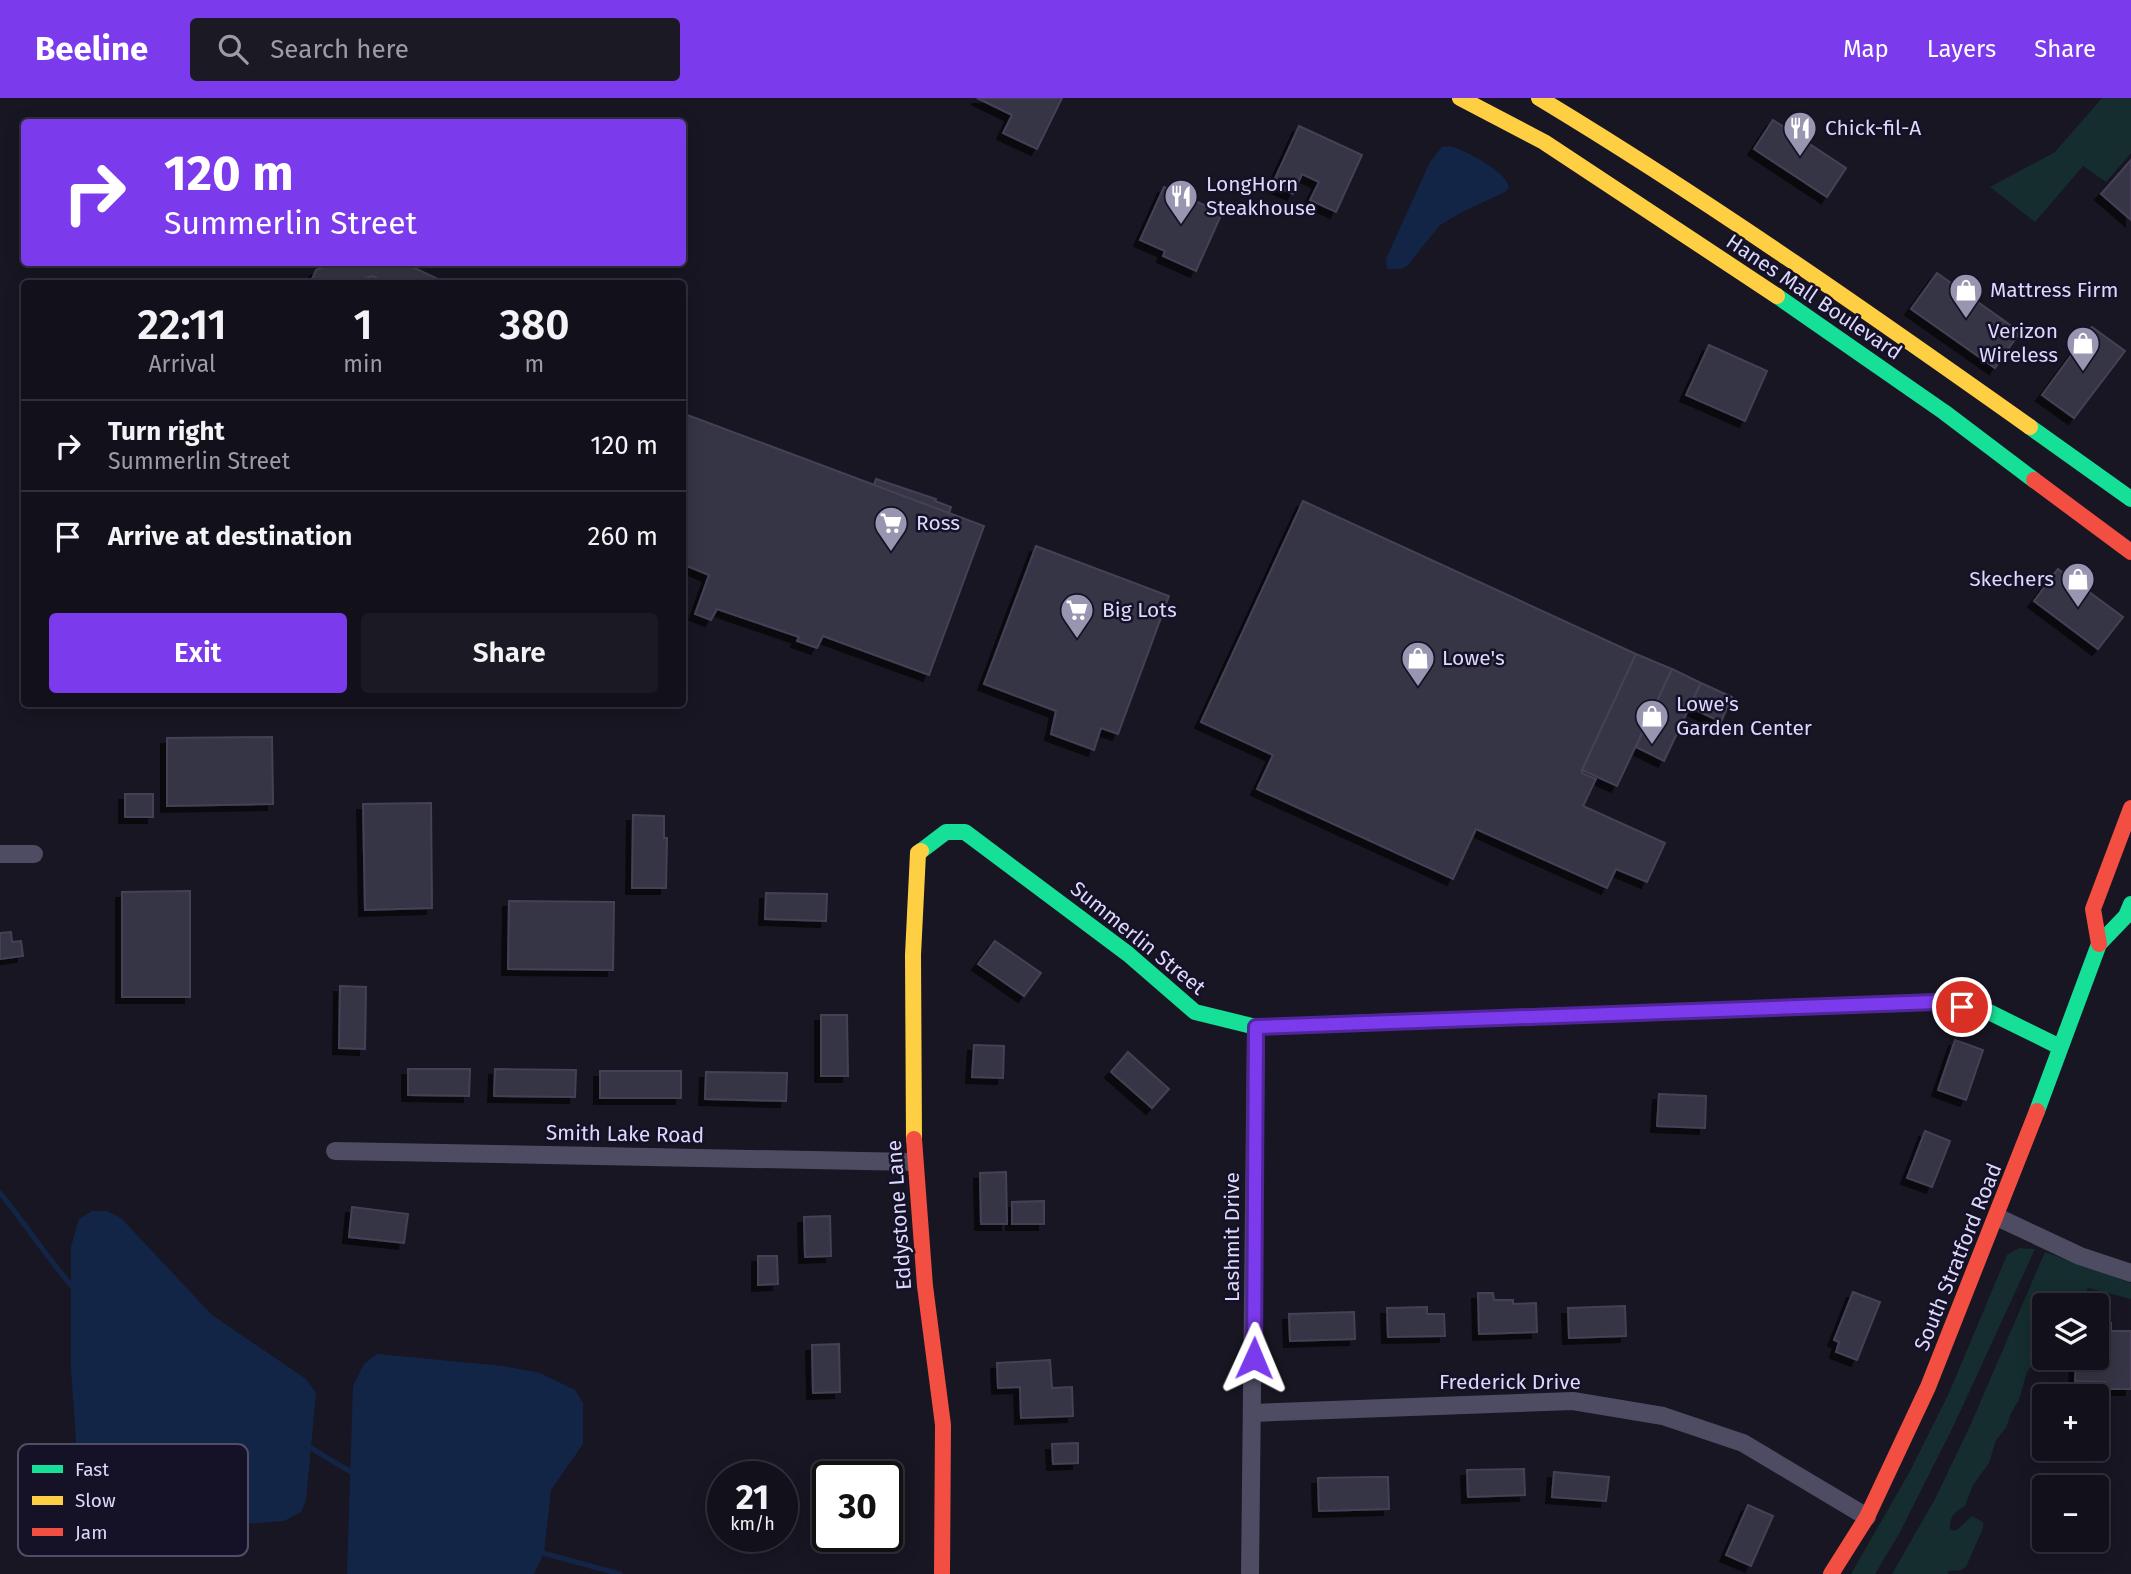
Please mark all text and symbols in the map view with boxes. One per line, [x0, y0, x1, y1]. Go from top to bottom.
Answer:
search box [190, 18, 680, 81]
text: Beeline [35, 29, 148, 69]
icon: search [214, 30, 252, 68]
text: Search here [270, 34, 409, 65]
text: Map [1843, 35, 1889, 63]
text: Layers [1927, 35, 1996, 63]
text: Share [2034, 35, 2096, 63]
restaurant icon: Chick-fil-A [1781, 109, 1819, 158]
place label: Chick-fil-A [1825, 115, 1921, 141]
text: 120 m [164, 144, 294, 203]
icon: right [49, 147, 140, 238]
place label: LongHorn Steakhouse [1206, 171, 1316, 221]
restaurant icon: LongHorn Steakhouse [1162, 177, 1200, 226]
text: Summerlin Street [164, 204, 417, 242]
street label: Hanes Mall Boulevard [1721, 229, 1907, 365]
shop icon: Mattress Firm [1947, 271, 1985, 320]
place label: Mattress Firm [1990, 277, 2118, 303]
text: 22:11 [138, 300, 227, 350]
text: 1 [353, 300, 373, 350]
text: 380 [499, 300, 569, 350]
place label: Verizon Wireless [1979, 318, 2058, 368]
shop icon: Verizon Wireless [2064, 324, 2102, 373]
text: Arrival [148, 350, 216, 378]
text: min [343, 350, 383, 378]
text: m [525, 350, 544, 378]
text: Turn right [108, 416, 225, 447]
icon: right [49, 427, 87, 465]
text: 120 m [590, 430, 658, 461]
text: Summerlin Street [108, 447, 290, 475]
supermarket icon: Ross [872, 504, 910, 553]
place label: Ross [916, 510, 960, 536]
icon: arrive [49, 518, 87, 556]
text: Arrive at destination [108, 521, 352, 552]
text: 260 m [588, 521, 658, 552]
shop icon: Skechers [2059, 560, 2097, 609]
place label: Skechers [1969, 566, 2054, 592]
supermarket icon: Big Lots [1058, 591, 1096, 640]
place label: Big Lots [1102, 597, 1177, 623]
button: Exit [49, 613, 347, 693]
button: Share [361, 613, 658, 693]
shop icon: Lowe's [1399, 639, 1437, 688]
place label: Lowe's [1442, 645, 1505, 671]
place label: Lowe's Garden Center [1676, 691, 1812, 741]
shop icon: Lowe's Garden Center [1633, 697, 1671, 746]
street label: Summerlin Street [1065, 876, 1211, 1001]
pin [1932, 977, 1992, 1037]
icon: arrive [1943, 988, 1981, 1026]
street label: Smith Lake Road [546, 1120, 704, 1148]
street label: Eddystone Lane [881, 1139, 917, 1291]
street label: South Stratford Road [1909, 1159, 2007, 1355]
street label: Lashmit Drive [1219, 1172, 1245, 1302]
map controls [2032, 1293, 2109, 1552]
button: layers [2032, 1293, 2109, 1370]
position arrow [1217, 1321, 1291, 1395]
street label: Frederick Drive [1439, 1369, 1581, 1395]
button: + [2032, 1384, 2109, 1461]
legend [18, 1444, 248, 1556]
text: Fast [75, 1458, 109, 1481]
speed limit sign: 30 [812, 1461, 903, 1552]
button: − [2032, 1475, 2109, 1552]
text: 21 [736, 1476, 769, 1518]
text: Slow [75, 1489, 116, 1512]
text: km/h [730, 1513, 775, 1535]
text: Jam [75, 1521, 107, 1544]

